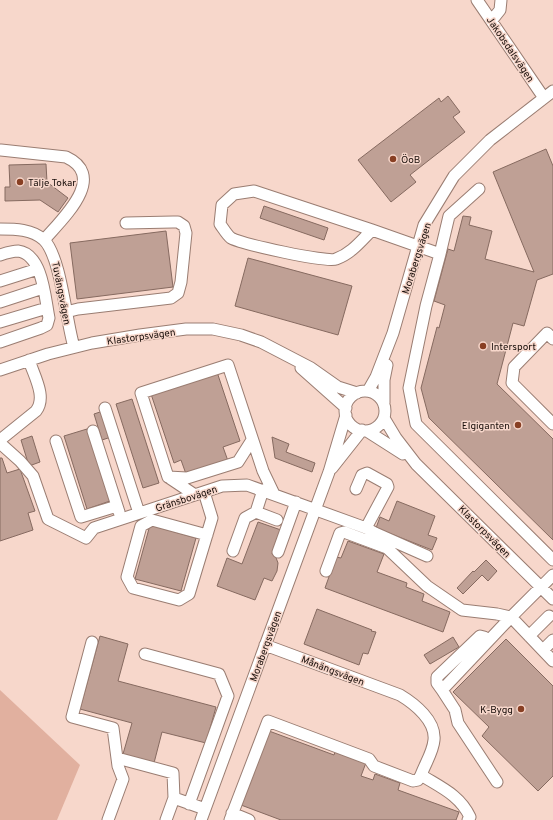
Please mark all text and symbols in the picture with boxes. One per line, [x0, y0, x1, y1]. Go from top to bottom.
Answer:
street label: Jakobsdalsvägen [483, 15, 536, 85]
marker: ÖoB [388, 154, 398, 164]
place label: ÖoB [401, 154, 420, 167]
marker: Tälje Tokar [15, 177, 25, 187]
place label: Tälje Tokar [28, 177, 76, 190]
street label: Morabergsvägen [400, 221, 435, 296]
street label: Tuvängsvägen [48, 261, 73, 326]
street label: Klastorpsvägen [106, 326, 176, 349]
marker: Intersport [478, 341, 488, 351]
place label: Intersport [491, 341, 536, 354]
place label: Elgiganten [462, 420, 510, 433]
marker: Elgiganten [513, 420, 523, 430]
street label: Gränsbovägen [154, 483, 219, 516]
street label: Klastorpsvägen [455, 503, 513, 561]
street label: Morabergsvägen [248, 609, 285, 684]
street label: Månängsvägen [299, 653, 366, 689]
place label: K-Bygg [480, 704, 513, 717]
marker: K-Bygg [516, 704, 526, 714]

